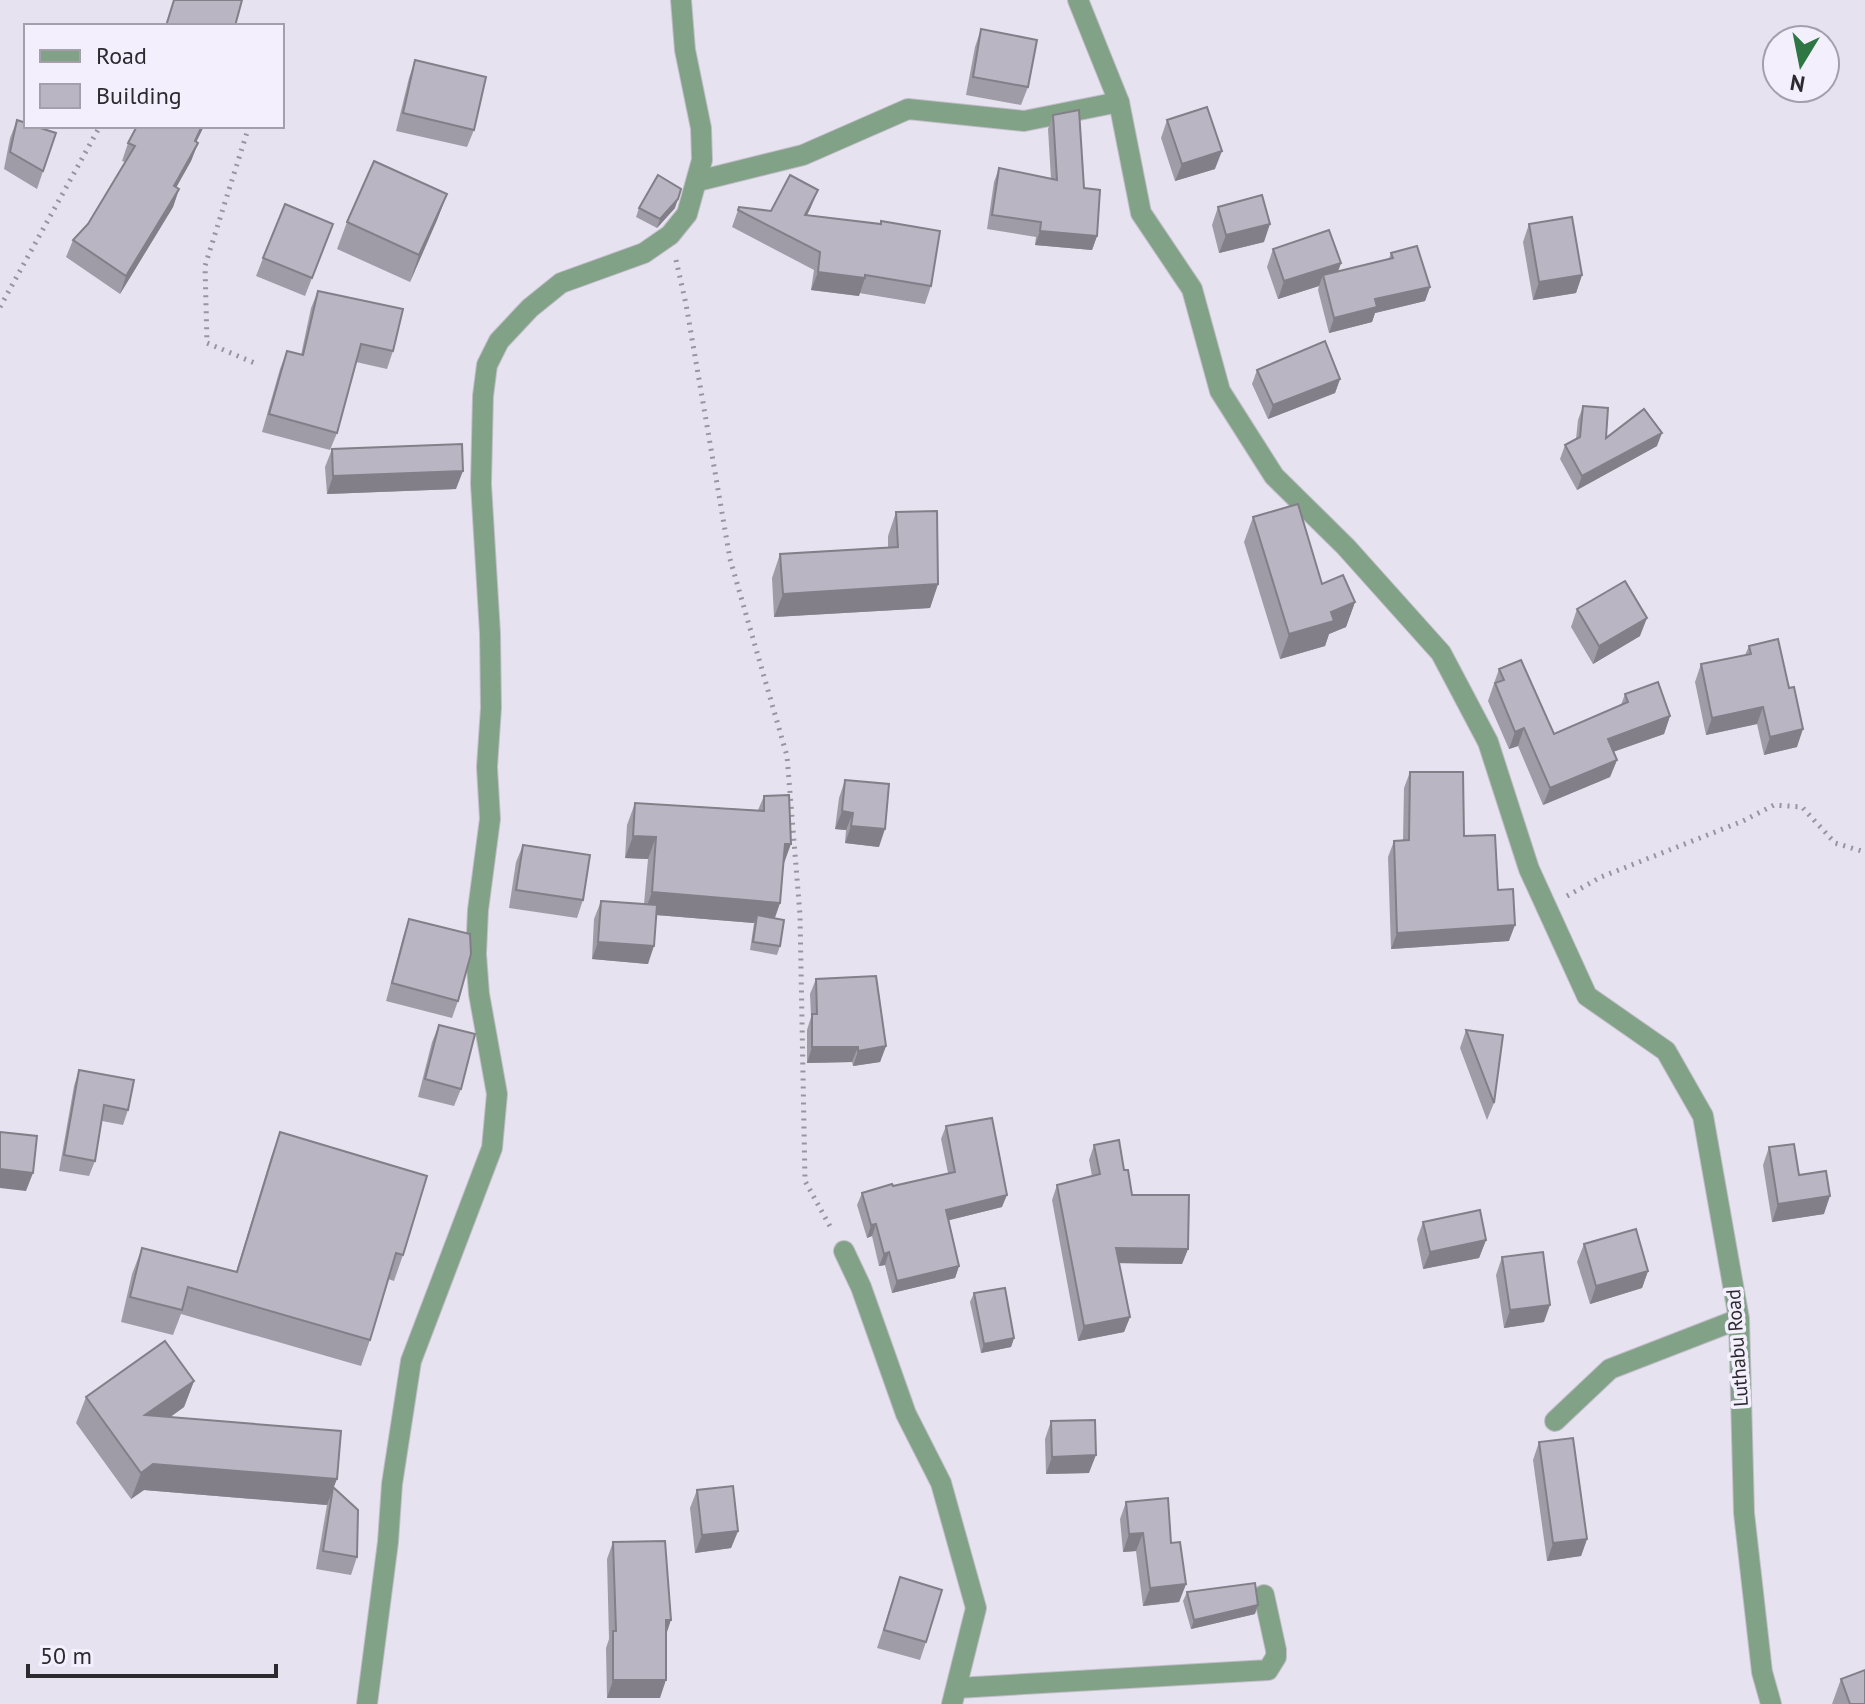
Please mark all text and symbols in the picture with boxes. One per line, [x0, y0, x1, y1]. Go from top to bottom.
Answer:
legend [24, 24, 284, 128]
north arrow [1761, 24, 1841, 104]
text: Road [96, 40, 147, 71]
text: N [1788, 69, 1807, 99]
text: Building [96, 80, 182, 111]
street label: Luthabu Road [1720, 1288, 1754, 1408]
scale bar [28, 1628, 276, 1678]
text: 50 m [40, 1640, 92, 1671]

